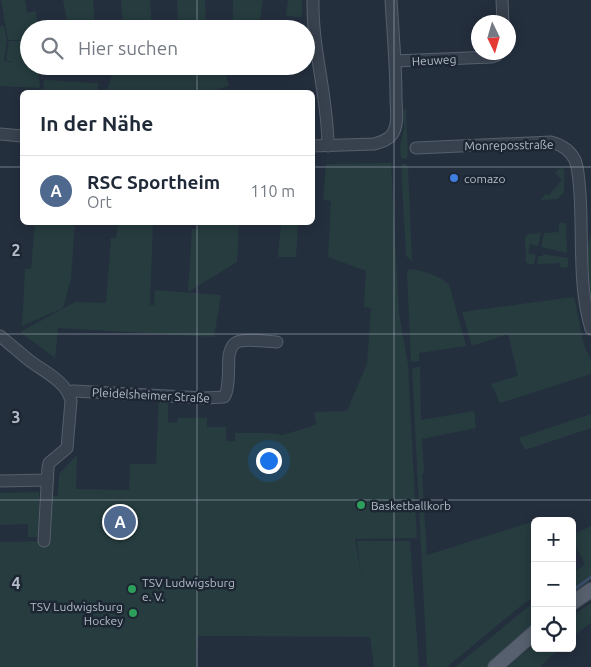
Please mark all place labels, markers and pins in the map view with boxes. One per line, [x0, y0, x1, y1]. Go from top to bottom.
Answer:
marker: comazo [448, 172, 460, 184]
place label: comazo [464, 172, 506, 185]
marker: Basketballkorb [355, 499, 367, 511]
place label: Basketballkorb [371, 499, 451, 512]
pin: A [104, 503, 136, 541]
place label: TSV Ludwigsburg e. V. [142, 576, 235, 603]
marker: TSV Ludwigsburg e. V. [126, 583, 138, 595]
place label: TSV Ludwigsburg Hockey [30, 600, 123, 627]
marker: TSV Ludwigsburg Hockey [127, 607, 139, 619]

